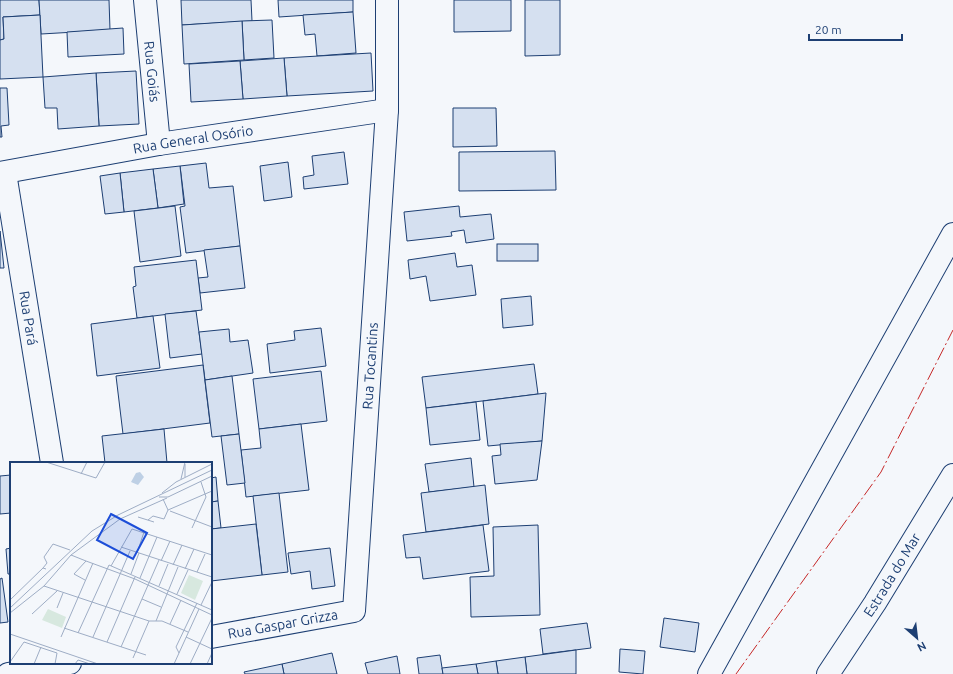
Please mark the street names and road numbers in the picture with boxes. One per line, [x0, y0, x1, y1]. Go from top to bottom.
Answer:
street label: Rua Goiás [141, 40, 163, 103]
street label: Rua General Osório [132, 122, 254, 157]
street label: Rua Pará [16, 290, 41, 347]
street label: Rua Tocantins [359, 322, 381, 410]
street label: Estrada do Mar [860, 530, 924, 620]
street label: Rua Gaspar Grizza [226, 606, 339, 642]

